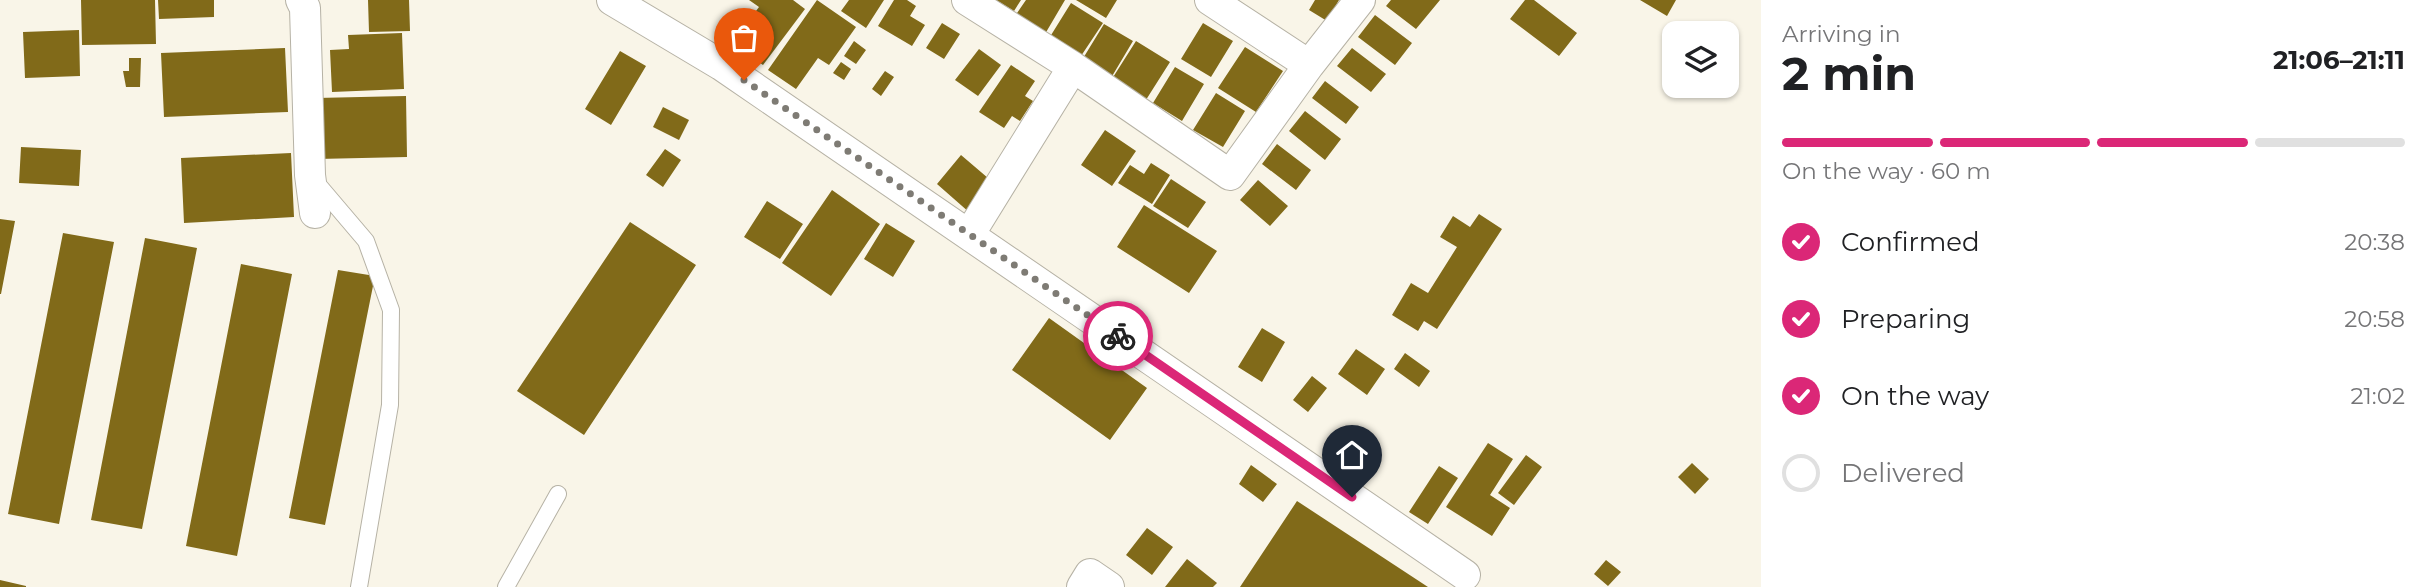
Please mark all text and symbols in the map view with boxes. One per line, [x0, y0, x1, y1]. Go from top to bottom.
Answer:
pin [714, 8, 774, 80]
icon: bag [725, 19, 763, 57]
text: Arriving in [1782, 20, 1901, 48]
map controls [1662, 21, 1739, 98]
button: layers [1662, 21, 1739, 98]
text: 21:06–21:11 [2273, 44, 2405, 76]
text: 2 min [1782, 45, 1916, 102]
text: On the way · 60 m [1782, 157, 1991, 185]
icon: check [1782, 223, 1820, 261]
text: Confirmed [1841, 226, 1980, 258]
text: 20:38 [2344, 228, 2405, 256]
icon: check [1782, 300, 1820, 338]
courier [1083, 301, 1153, 371]
text: Preparing [1841, 303, 1970, 335]
text: 20:58 [2344, 305, 2405, 333]
icon: bike [1099, 317, 1137, 355]
icon: check [1782, 377, 1820, 415]
text: On the way [1841, 380, 1989, 412]
text: 21:02 [2350, 382, 2405, 410]
pin [1322, 425, 1382, 497]
icon: home [1333, 436, 1371, 474]
text: Delivered [1841, 457, 1965, 489]

